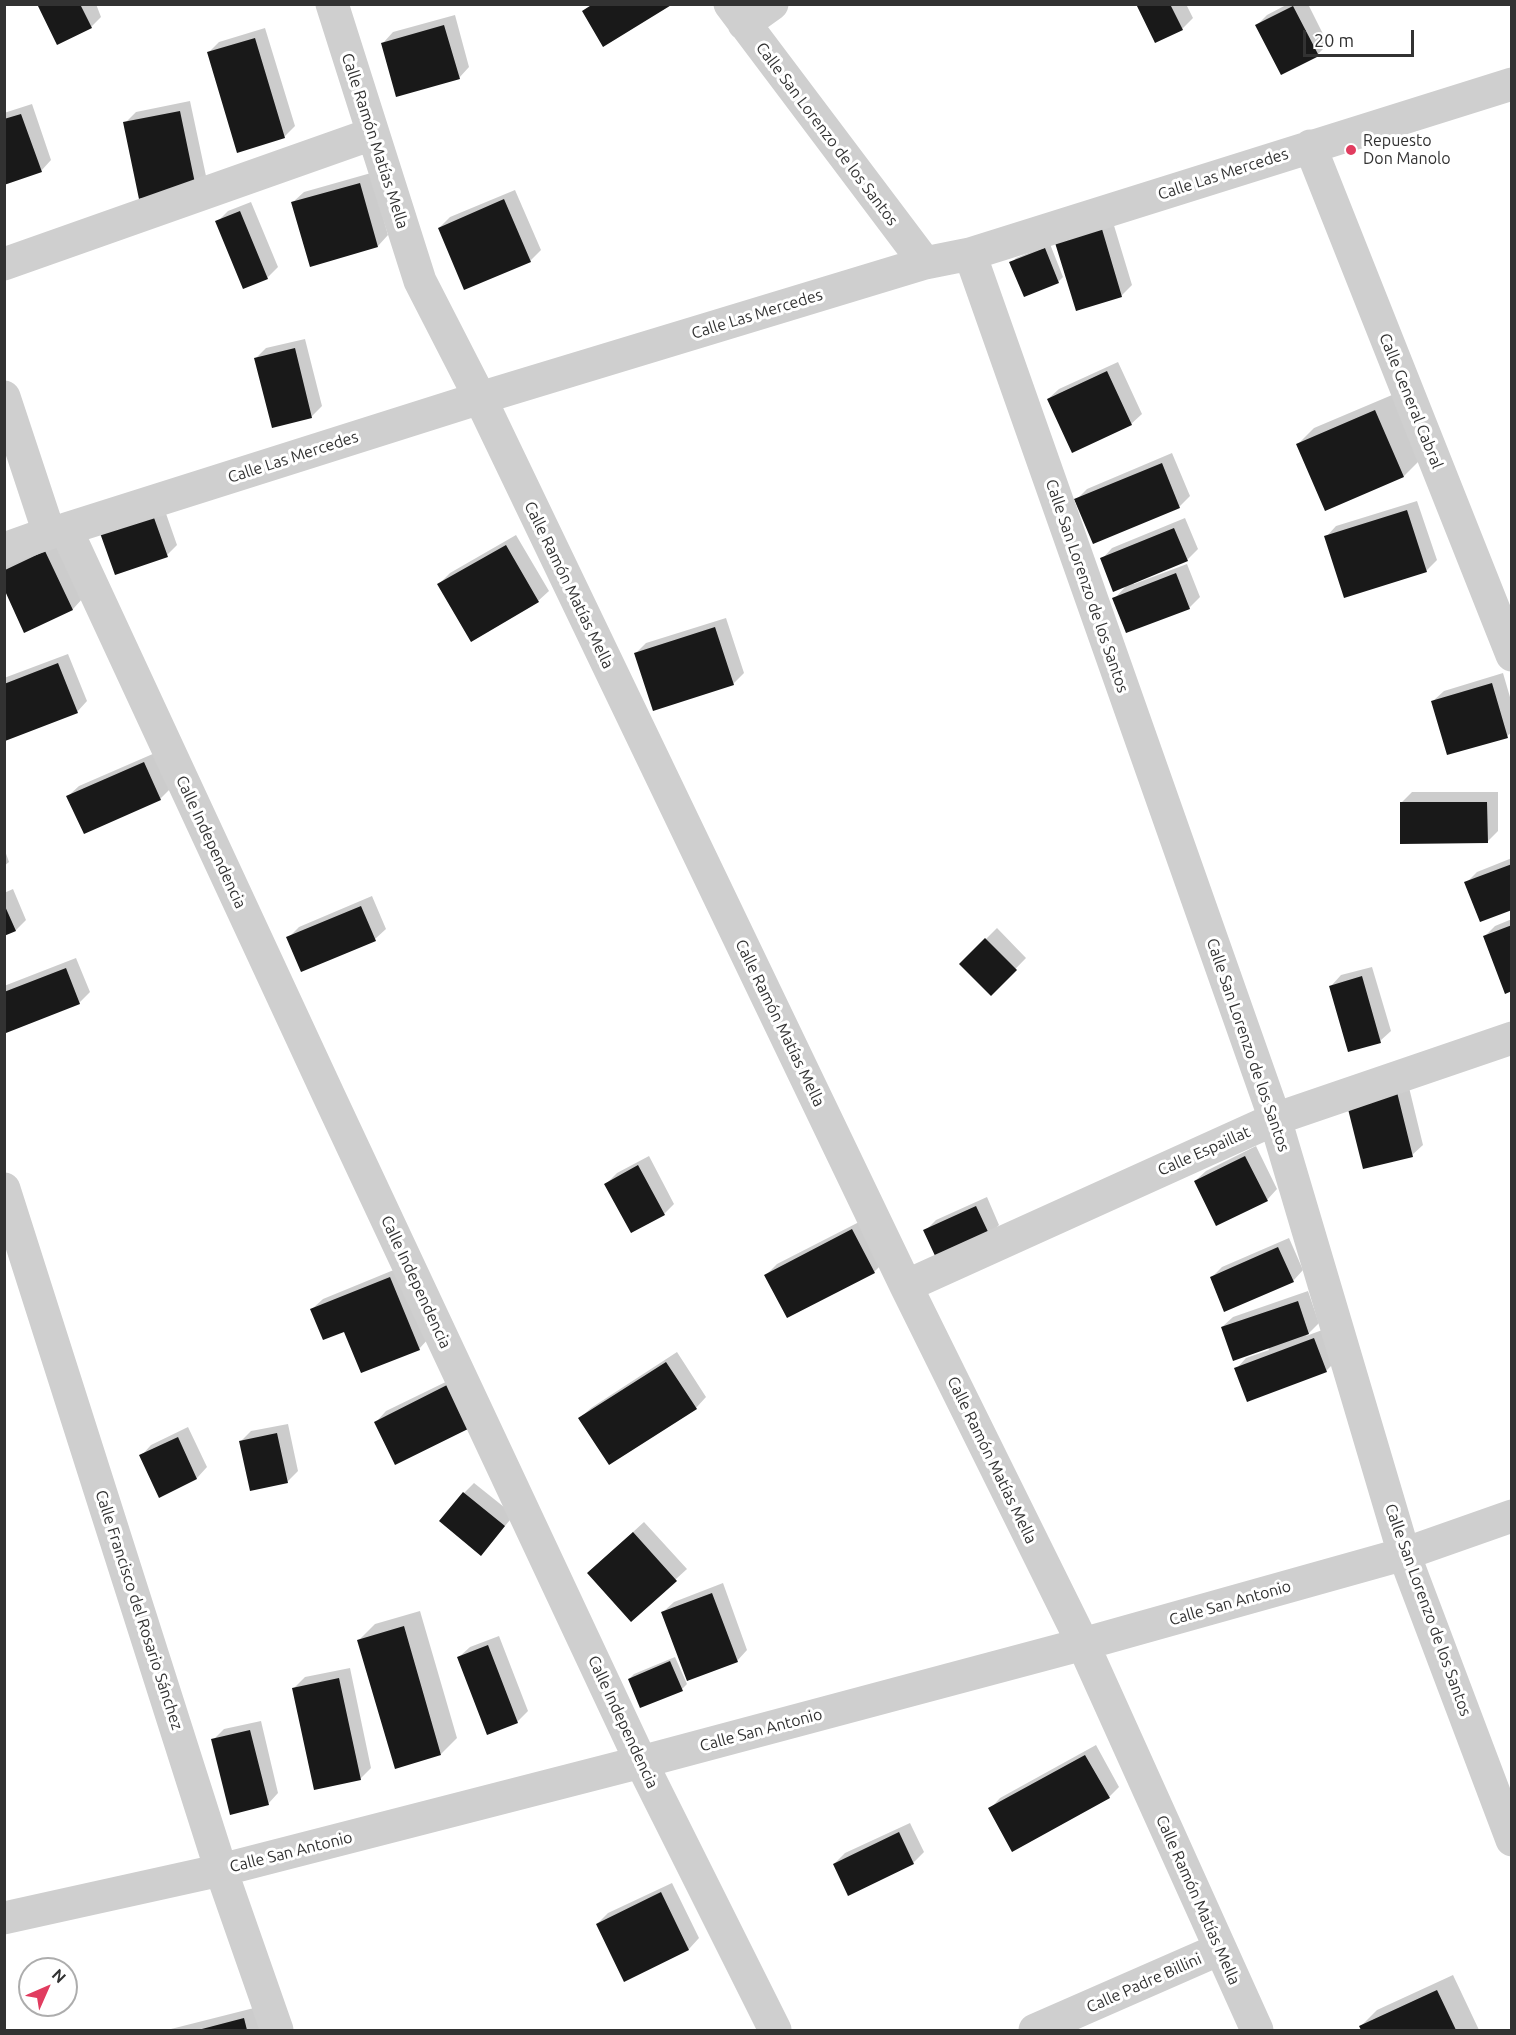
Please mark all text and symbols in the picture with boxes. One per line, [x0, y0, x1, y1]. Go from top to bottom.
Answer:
scale bar [1306, 18, 1417, 56]
text: 20 m [1314, 30, 1354, 50]
street label: Calle San Lorenzo de los Santos [752, 39, 902, 229]
street label: Calle Ramón Matías Mella [338, 51, 412, 231]
place label: Repuesto Don Manolo [1363, 131, 1451, 169]
marker: Repuesto Don Manolo [1344, 143, 1358, 157]
street label: Calle Las Mercedes [1155, 144, 1291, 204]
street label: Calle Las Mercedes [689, 285, 825, 343]
street label: Calle General Cabral [1375, 330, 1447, 472]
street label: Calle Las Mercedes [225, 427, 361, 487]
street label: Calle San Lorenzo de los Santos [1041, 477, 1133, 695]
street label: Calle Ramón Matías Mella [520, 498, 618, 672]
street label: Calle Independencia [172, 772, 250, 912]
street label: Calle Ramón Matías Mella [731, 936, 829, 1110]
street label: Calle San Lorenzo de los Santos [1202, 936, 1294, 1154]
street label: Calle Espaillat [1155, 1122, 1253, 1180]
street label: Calle Independencia [377, 1212, 455, 1352]
street label: Calle Ramón Matías Mella [943, 1373, 1041, 1547]
street label: Calle Francisco del Rosario Sánchez [91, 1488, 187, 1732]
street label: Calle San Lorenzo de los Santos [1381, 1501, 1475, 1719]
street label: Calle San Antonio [1167, 1576, 1293, 1630]
street label: Calle Independencia [584, 1652, 662, 1792]
street label: Calle San Antonio [698, 1704, 824, 1756]
street label: Calle Ramón Matías Mella [1152, 1812, 1244, 1988]
street label: Calle San Antonio [228, 1827, 354, 1877]
street label: Calle Padre Billini [1084, 1949, 1204, 2017]
north arrow [18, 1957, 78, 2017]
text: N [49, 1965, 70, 1986]

